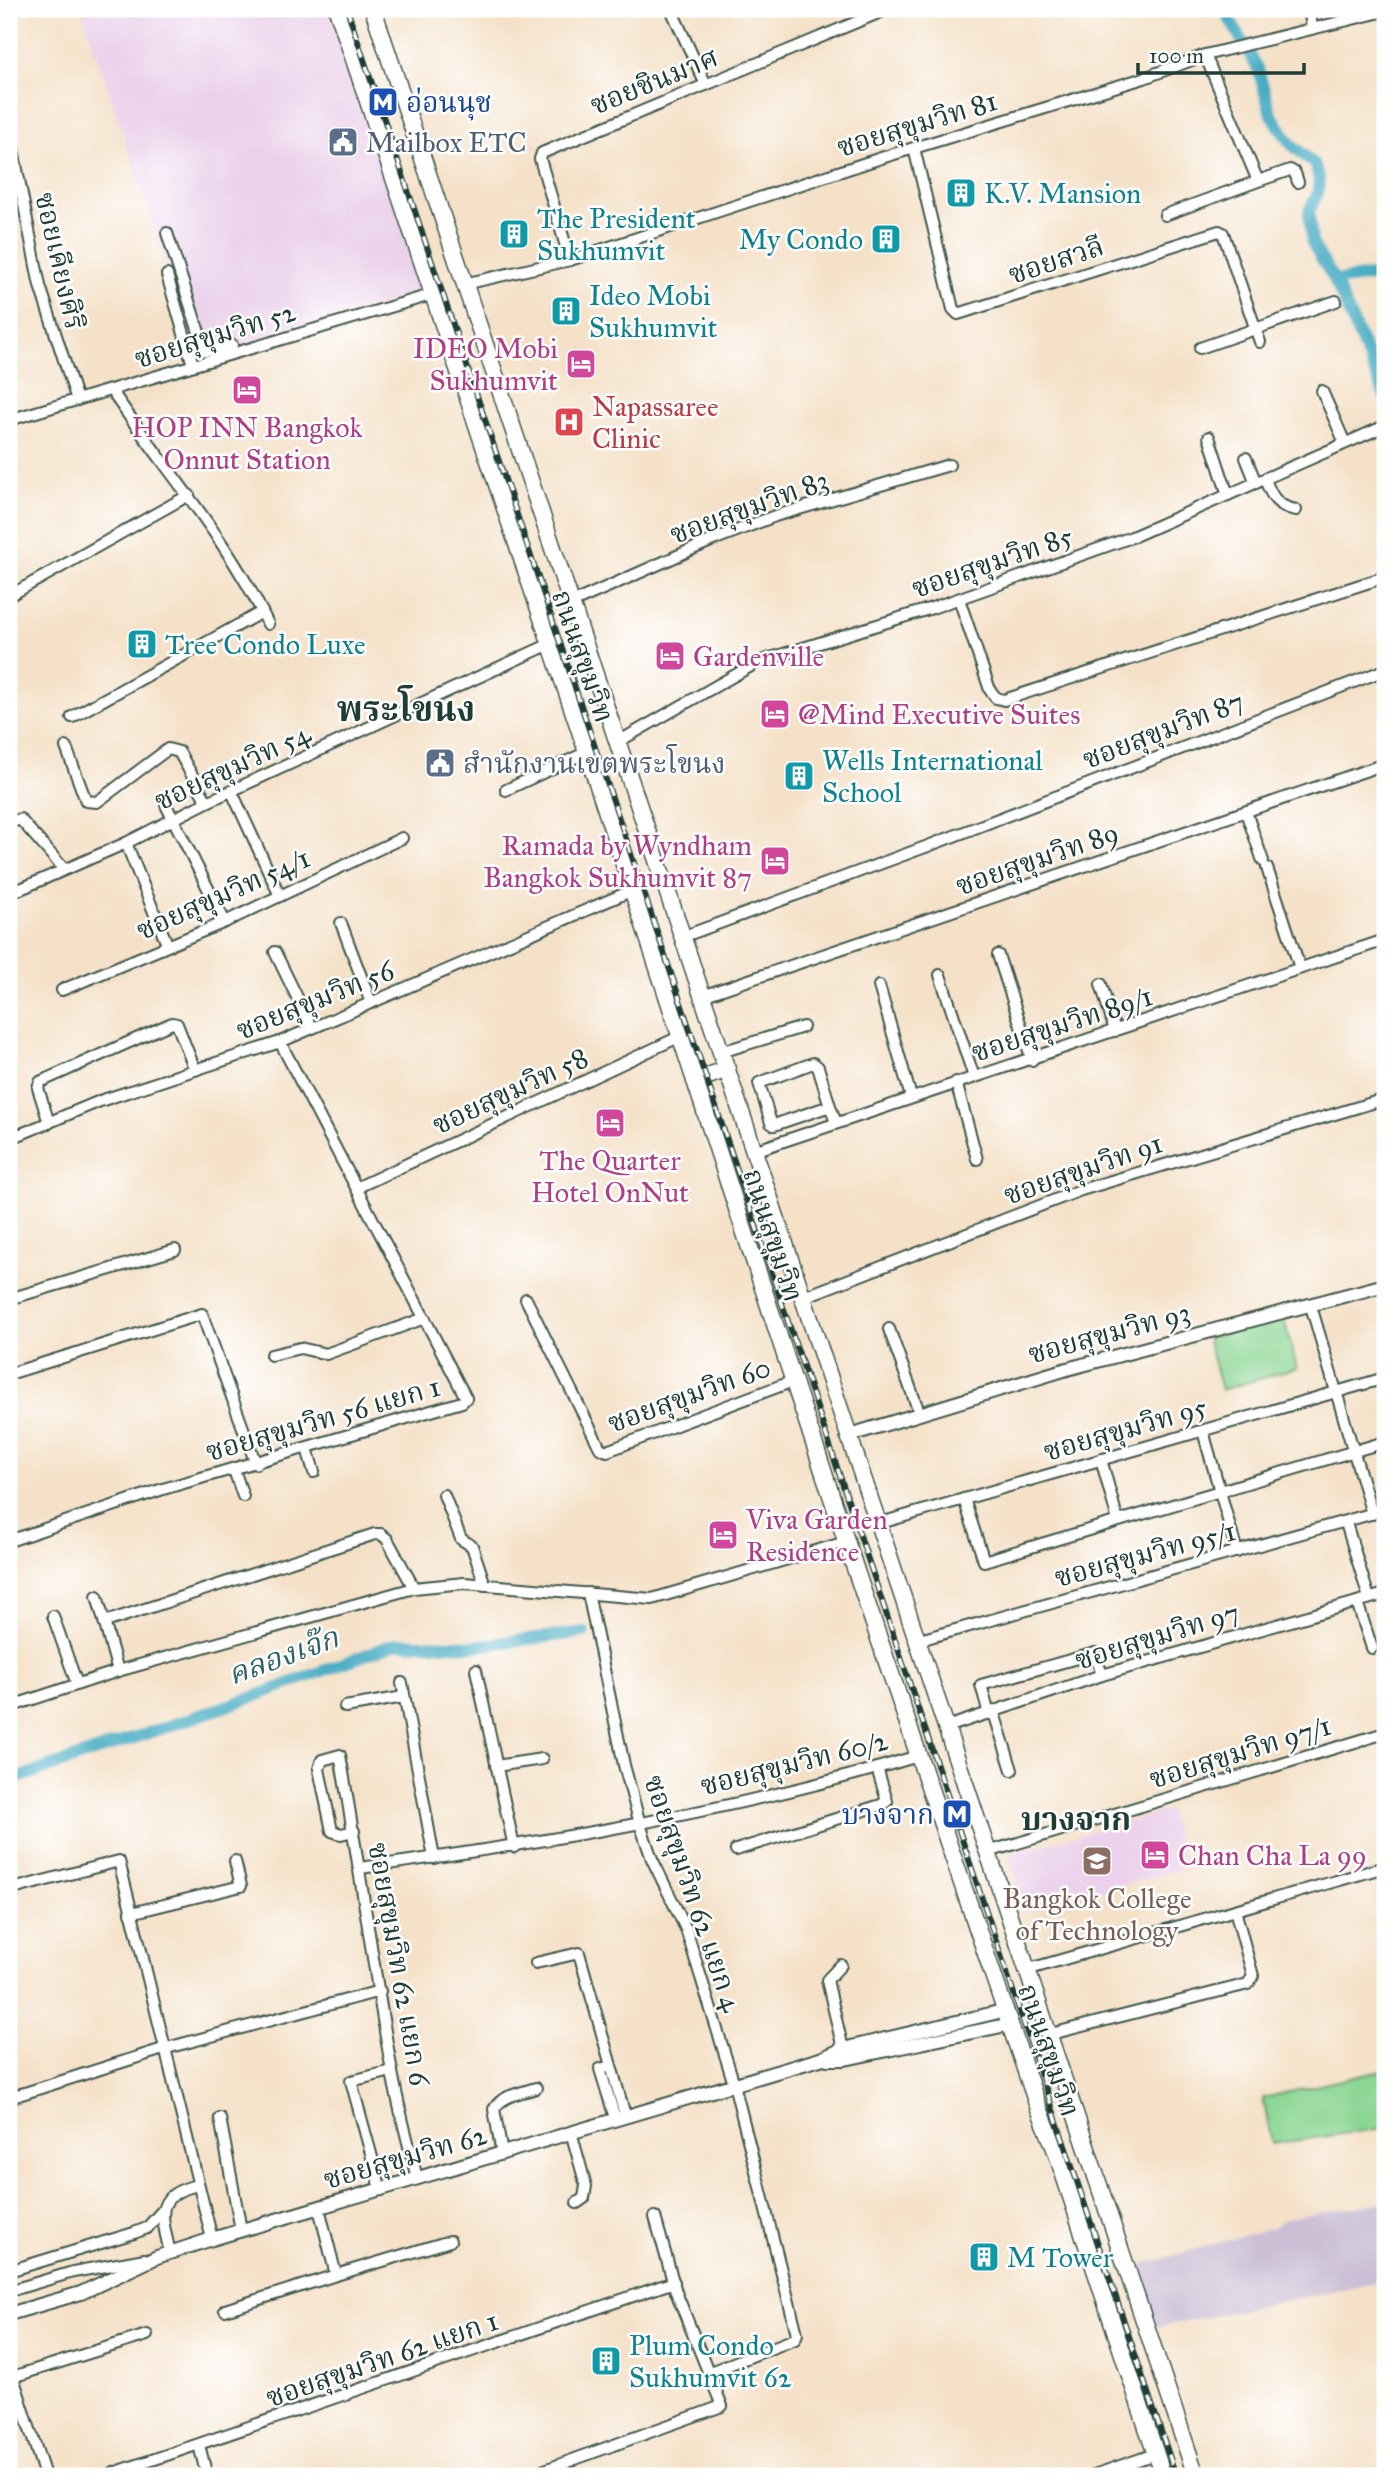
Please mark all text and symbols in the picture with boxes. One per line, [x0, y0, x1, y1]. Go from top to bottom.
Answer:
scale bar [1138, 32, 1305, 76]
street label: ซอยชินมาศ [585, 39, 723, 123]
text: 100 m [1149, 43, 1204, 69]
street label: ซอยสุขุมวิท 81 [833, 83, 1002, 166]
metro station icon: อ่อนนุช [366, 85, 400, 119]
place label: อ่อนนุช [406, 85, 492, 121]
public building icon: Mailbox ETC [326, 125, 360, 159]
place label: Mailbox ETC [366, 125, 526, 160]
building icon: K.V. Mansion [944, 176, 978, 210]
place label: K.V. Mansion [984, 176, 1141, 211]
street label: ซอยเคียงศิริ [27, 189, 93, 333]
place label: The President Sukhumvit [537, 201, 696, 268]
building icon: The President Sukhumvit [497, 217, 531, 251]
place label: My Condo [739, 222, 863, 257]
building icon: My Condo [869, 222, 903, 256]
street label: ซอยสวลี [1004, 228, 1108, 292]
place label: Ideo Mobi Sukhumvit [589, 278, 718, 345]
street label: ซอยสุขุมวิท 52 [130, 294, 300, 377]
building icon: Ideo Mobi Sukhumvit [549, 294, 583, 328]
place label: IDEO Mobi Sukhumvit [413, 331, 558, 398]
hotel icon: IDEO Mobi Sukhumvit [564, 347, 598, 381]
hotel icon: HOP INN Bangkok Onnut Station [230, 373, 264, 407]
place label: Napassaree Clinic [592, 389, 719, 456]
hospital icon: Napassaree Clinic [552, 405, 586, 439]
place label: HOP INN Bangkok Onnut Station [132, 410, 362, 477]
street label: ซอยสุขุมวิท 83 [665, 462, 833, 553]
street label: ซอยสุขุมวิท 85 [907, 518, 1077, 607]
street label: ถนนสุขุมวิท [543, 585, 622, 727]
building icon: Tree Condo Luxe [125, 627, 159, 661]
place label: Tree Condo Luxe [165, 627, 366, 662]
hotel icon: Gardenville [653, 639, 687, 673]
place label: Gardenville [693, 639, 824, 674]
street label: ซอยสุขุมวิท 87 [1077, 683, 1249, 778]
district label: พระโขนง [337, 685, 475, 731]
hotel icon: @Mind Executive Suites [758, 697, 792, 731]
place label: @Mind Executive Suites [798, 697, 1080, 732]
street label: ซอยสุขุมวิท 54 [149, 715, 317, 819]
place label: Wells International School [822, 743, 1043, 810]
place label: สำนักงานเขตพระโขนง [463, 744, 725, 781]
public building icon: สำนักงานเขตพระโขนง [423, 746, 457, 780]
building icon: Wells International School [782, 759, 816, 793]
street label: ซอยสุขุมวิท 89 [951, 815, 1123, 904]
place label: Ramada by Wyndham Bangkok Sukhumvit 87 [483, 828, 752, 895]
street label: ซอยสุขุมวิท 54/1 [131, 840, 316, 949]
hotel icon: Ramada by Wyndham Bangkok Sukhumvit 87 [758, 844, 792, 878]
street label: ซอยสุขุมวิท 56 [231, 952, 401, 1049]
street label: ซอยสุขุมวิท 89/1 [967, 978, 1157, 1071]
street label: ซอยสุขุมวิท 58 [426, 1040, 594, 1143]
hotel icon: The Quarter Hotel OnNut [593, 1106, 627, 1140]
street label: ซอยสุขุมวิท 91 [999, 1125, 1167, 1214]
place label: The Quarter Hotel OnNut [531, 1143, 689, 1210]
street label: ถนนสุขุมวิท [734, 1164, 811, 1306]
street label: ซอยสุขุมวิท 93 [1024, 1295, 1194, 1372]
street label: ซอยสุขุมวิท 60 [603, 1349, 776, 1442]
street label: ซอยสุขุมวิท 56 แยก 1 [202, 1369, 445, 1470]
street label: ซอยสุขุมวิท 95 [1039, 1389, 1211, 1470]
place label: Viva Garden Residence [745, 1502, 888, 1569]
street label: ซอยสุขุมวิท 95/1 [1050, 1513, 1240, 1596]
hotel icon: Viva Garden Residence [706, 1518, 740, 1552]
street label: ซอยสุขุมวิท 97 [1071, 1594, 1244, 1679]
water label: คลองเจ๊ก [223, 1619, 344, 1693]
street label: ซอยสุขุมวิท 97/1 [1145, 1708, 1336, 1797]
street label: ซอยสุขุมวิท 60/2 [697, 1723, 892, 1804]
street label: ซอยสุขุมวิท 62 แยก 4 [635, 1770, 750, 2018]
place label: บางจาก [842, 1797, 934, 1832]
metro station icon: บางจาก [940, 1797, 974, 1831]
district label: บางจาก [1021, 1800, 1131, 1839]
hotel icon: Chan Cha La 99 [1138, 1838, 1172, 1872]
place label: Chan Cha La 99 [1178, 1838, 1367, 1873]
street label: ซอยสุขุมวิท 62 แยก 6 [359, 1840, 438, 2090]
school or university icon: Bangkok College of Technology [1080, 1844, 1114, 1878]
place label: Bangkok College of Technology [1002, 1881, 1192, 1948]
street label: ถนนสุขุมวิท [1009, 1979, 1088, 2121]
street label: ซอยสุขุมวิท 62 [319, 2117, 491, 2198]
building icon: M Tower [967, 2240, 1001, 2274]
place label: M Tower [1007, 2240, 1114, 2275]
street label: ซอยสุขุมวิท 62 แยก 1 [261, 2303, 503, 2416]
place label: Plum Condo Sukhumvit 62 [629, 2328, 792, 2395]
building icon: Plum Condo Sukhumvit 62 [589, 2344, 623, 2378]

